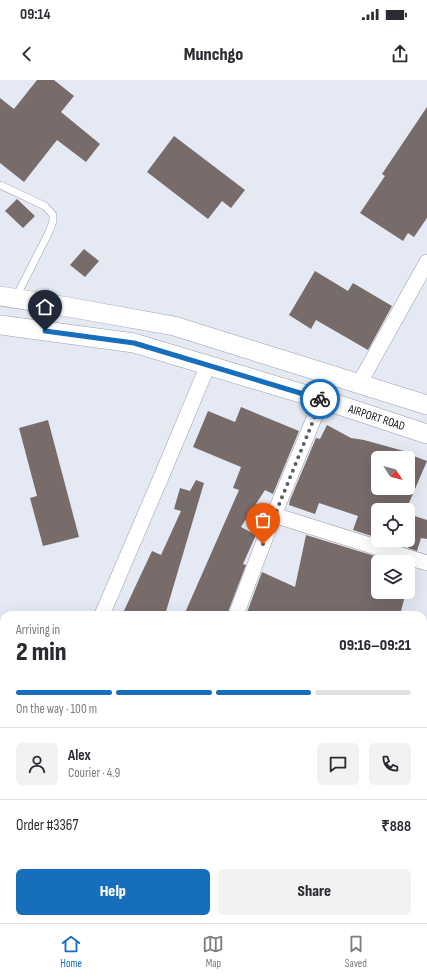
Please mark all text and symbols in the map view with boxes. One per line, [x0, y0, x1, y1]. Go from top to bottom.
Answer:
text: 09:14 [20, 5, 51, 24]
icon: back [16, 43, 38, 65]
icon: share [389, 43, 411, 65]
text: Munchgo [184, 44, 243, 65]
pin [28, 290, 62, 331]
icon: home [34, 296, 56, 318]
courier [300, 379, 340, 419]
icon: bike [309, 388, 331, 410]
street label: AIRPORT ROAD [345, 401, 407, 434]
north arrow [371, 451, 415, 495]
map controls [371, 451, 415, 599]
pin [246, 503, 280, 544]
button: locate [371, 503, 415, 547]
icon: bag [252, 509, 274, 531]
button: layers [371, 555, 415, 599]
text: Arriving in [16, 622, 60, 638]
text: 09:16–09:21 [339, 636, 411, 655]
text: 2 min [16, 637, 66, 668]
text: On the way · 100 m [16, 701, 97, 717]
button: person [16, 743, 58, 785]
button: chat [317, 743, 359, 785]
button: phone [369, 743, 411, 785]
text: Alex [68, 746, 91, 765]
text: Courier · 4.9 [68, 765, 120, 781]
text: Order #3367 [16, 816, 78, 835]
text: ₹888 [381, 817, 411, 836]
button: Help [16, 869, 210, 915]
button: Share [218, 869, 411, 915]
tab: Home [60, 933, 82, 970]
tab: Map [202, 933, 224, 970]
tab: Saved [345, 933, 367, 970]

